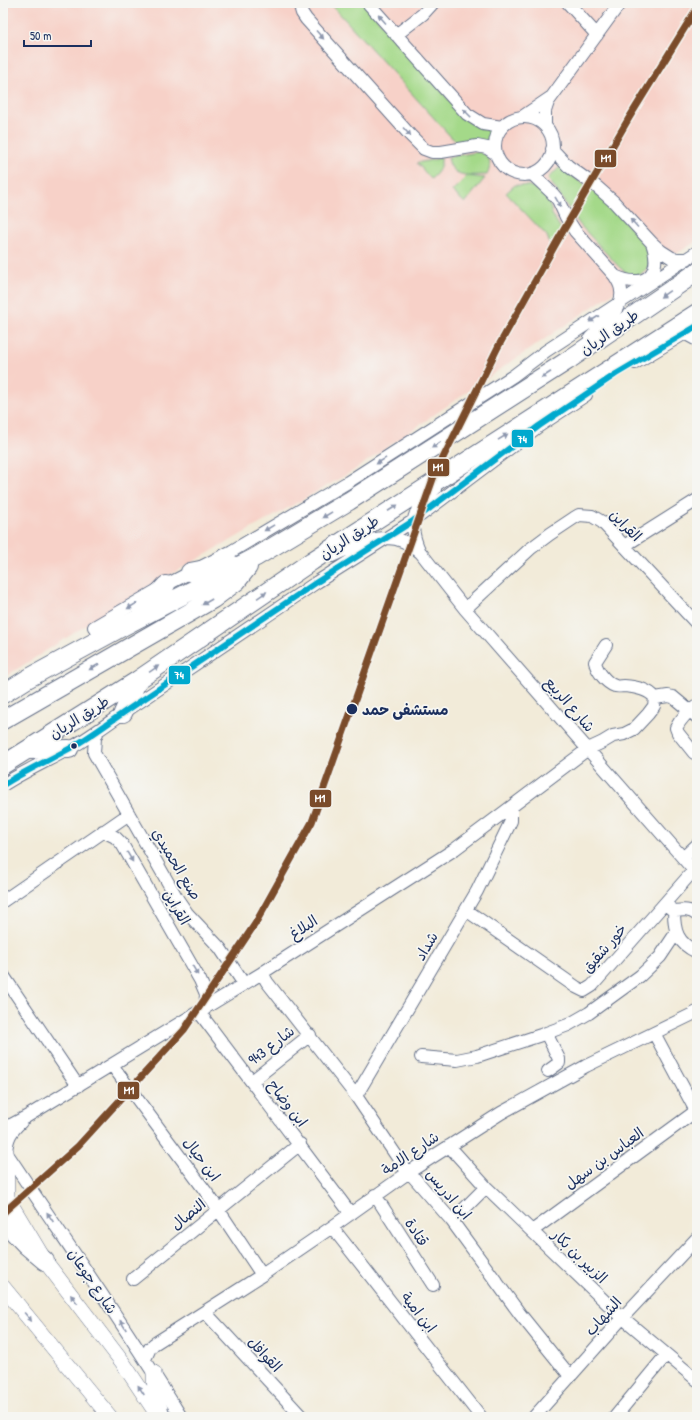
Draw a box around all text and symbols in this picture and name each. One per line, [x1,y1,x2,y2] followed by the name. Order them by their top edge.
[377,14,387,24] one-way arrow
[24,22,91,48] scale bar
[30,27,51,44] text: 50 m
[316,30,325,40] one-way arrow
[462,108,472,118] one-way arrow
[402,127,411,136] one-way arrow
[594,149,617,168] line badge: M1
[601,151,611,165] text: M1
[555,196,562,208] one-way arrow
[629,218,639,228] one-way arrow
[660,290,670,298] one-way arrow
[575,304,643,360] street label: طريق الريان
[589,315,599,323] one-way arrow
[541,371,551,379] one-way arrow
[511,429,534,448] line badge: 74
[516,432,527,446] text: 74
[497,434,508,441] one-way arrow
[431,441,441,449] one-way arrow
[375,457,387,464] one-way arrow
[427,458,450,477] line badge: M1
[433,460,443,474] text: M1
[388,504,398,512] one-way arrow
[605,504,647,546] street label: القراين
[315,510,383,564] street label: طريق الريان
[321,511,333,518] one-way arrow
[264,525,275,532] one-way arrow
[256,591,267,599] one-way arrow
[201,599,213,606] one-way arrow
[126,602,138,609] one-way arrow
[88,663,100,670] one-way arrow
[149,665,159,673] one-way arrow
[168,665,191,685] line badge: 74
[173,668,184,682] text: 74
[539,672,600,737] street label: شارع الربيع
[45,690,113,744] street label: طريق الريان
[362,699,448,720] place label: مستشفى حمد
[345,702,359,716] marker: مستشفى حمد
[69,741,79,751] unlabelled marker
[309,789,332,808] line badge: M1
[315,791,325,805] text: M1
[146,824,207,904] street label: صنع الحميدي
[126,851,133,863] one-way arrow
[158,885,196,929] street label: القراين
[284,910,322,944] street label: البلاغ
[577,919,631,977] street label: خور شقيق
[409,928,443,964] street label: شداد
[191,964,198,976] one-way arrow
[243,1020,299,1070] street label: شارع 943
[263,1075,313,1131] street label: ابن وضاح
[117,1081,140,1100] line badge: M1
[124,1083,134,1097] text: M1
[560,1122,648,1194] street label: العباس بن سهل
[377,1126,443,1180] street label: شارع الامة
[178,1133,226,1185] street label: ابن حيال
[421,1164,477,1224] street label: ابن ادريس
[166,1193,210,1235] street label: النصال
[46,1212,54,1222] one-way arrow
[400,1214,434,1250] street label: قتادة
[547,1224,612,1288] street label: الزبير بن بكار
[63,1244,123,1318] street label: شارع جوعان
[396,1287,442,1337] street label: ابن امية
[580,1292,626,1340] street label: الشهاب
[69,1293,78,1304] one-way arrow
[23,1312,32,1323] one-way arrow
[119,1319,127,1330] one-way arrow
[243,1331,287,1377] street label: القوافل
[137,1385,145,1395] one-way arrow

